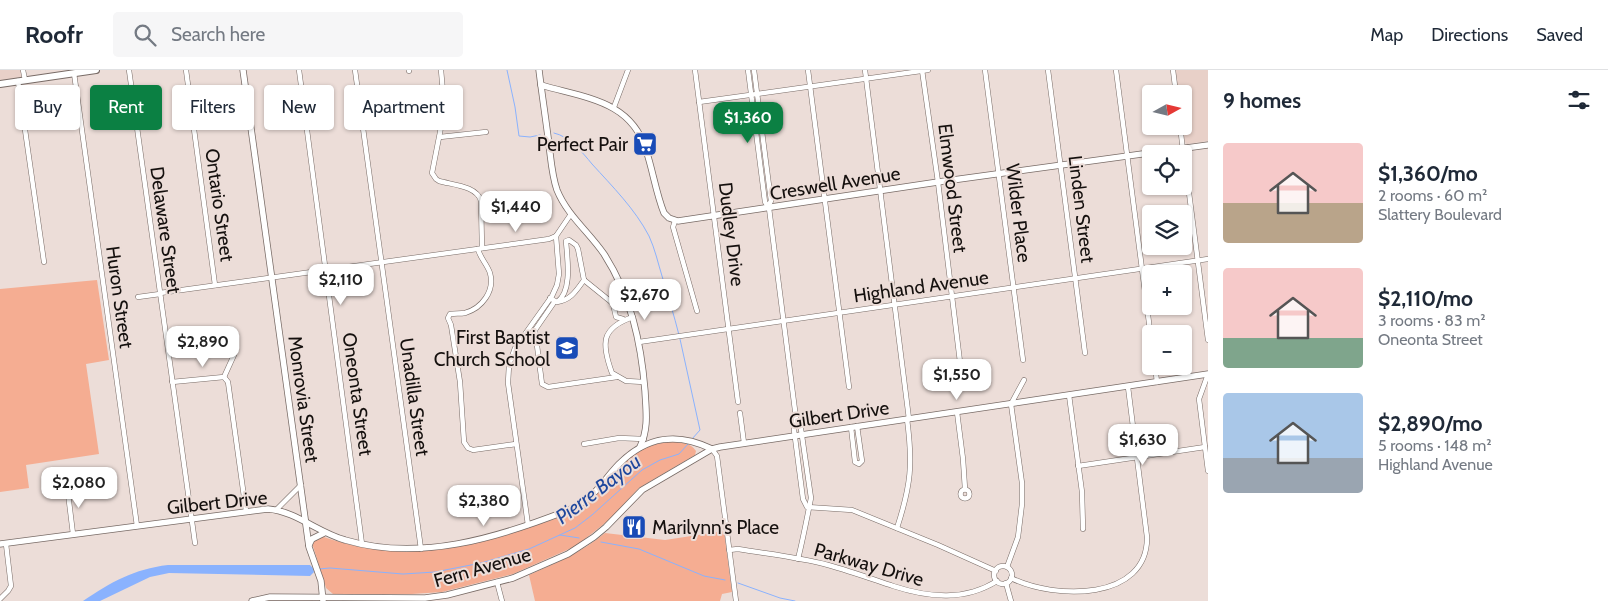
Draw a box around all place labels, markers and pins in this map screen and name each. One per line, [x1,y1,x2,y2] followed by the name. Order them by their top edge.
[707,102,789,144] pin: $1,360
[632,131,658,157] supermarket icon: Perfect Pair
[537,133,628,156] place label: Perfect Pair
[475,190,557,233] pin: $1,440
[300,264,382,306] pin: $2,110
[604,278,686,321] pin: $2,670
[162,326,244,368] pin: $2,890
[434,326,551,371] place label: First Baptist Church School
[554,335,580,361] school or university icon: First Baptist Church School
[916,358,998,401] pin: $1,550
[1102,424,1184,466] pin: $1,630
[38,466,120,509] pin: $2,080
[443,484,525,527] pin: $2,380
[621,514,647,540] restaurant icon: Marilynn's Place
[652,516,779,539] place label: Marilynn's Place

